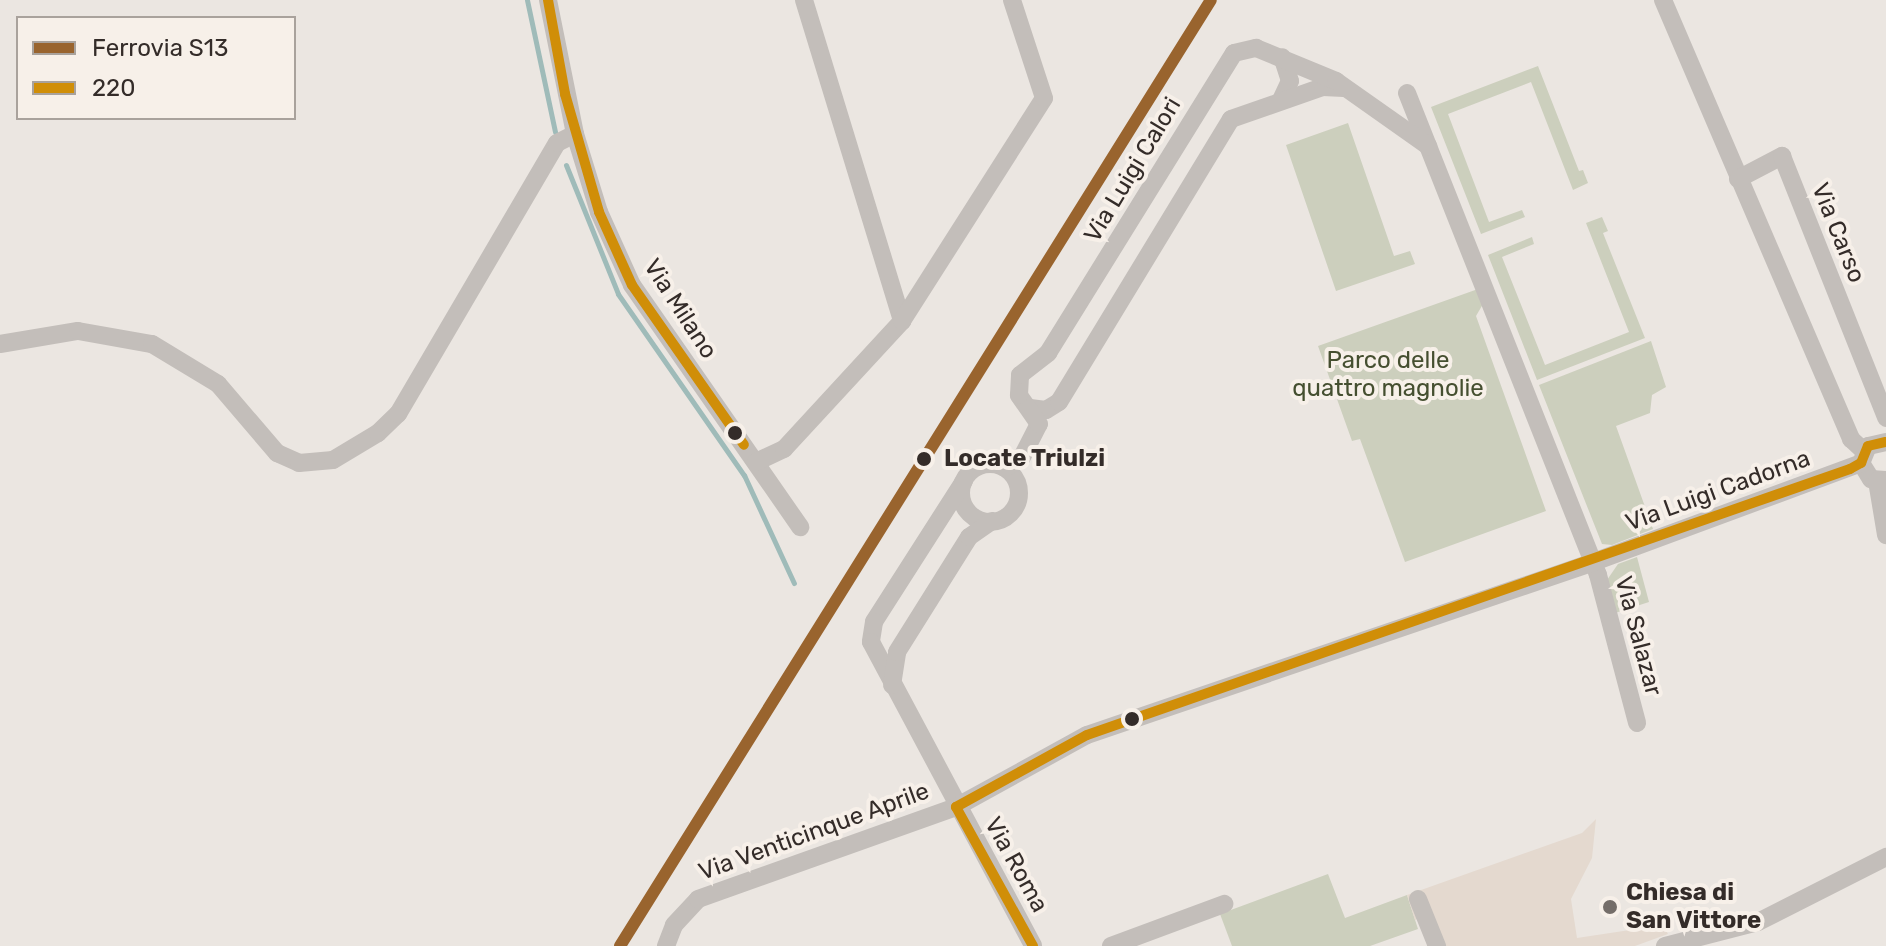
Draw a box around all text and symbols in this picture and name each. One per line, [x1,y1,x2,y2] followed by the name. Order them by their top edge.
[16,16,296,120] legend
[92,34,228,62] text: Ferrovia S13
[92,74,135,102] text: 220
[1078,92,1188,248] street label: Via Luigi Calori
[1805,179,1871,287] street label: Via Carso
[637,254,723,364] street label: Via Milano
[1292,347,1484,403] park label: Parco delle quattro magnolie
[727,425,743,441] unlabelled marker
[1622,444,1814,538] street label: Via Luigi Cadorna
[944,445,1106,473] place label: Locate Triulzi
[911,446,937,472] marker: Locate Triulzi
[1608,573,1668,699] street label: Via Salazar
[1124,711,1140,727] unlabelled marker
[694,777,934,887] street label: Via Venticinque Aprile
[978,812,1054,918] street label: Via Roma
[1626,879,1762,935] place label: Chiesa di San Vittore
[1601,898,1619,916] marker: Chiesa di San Vittore

